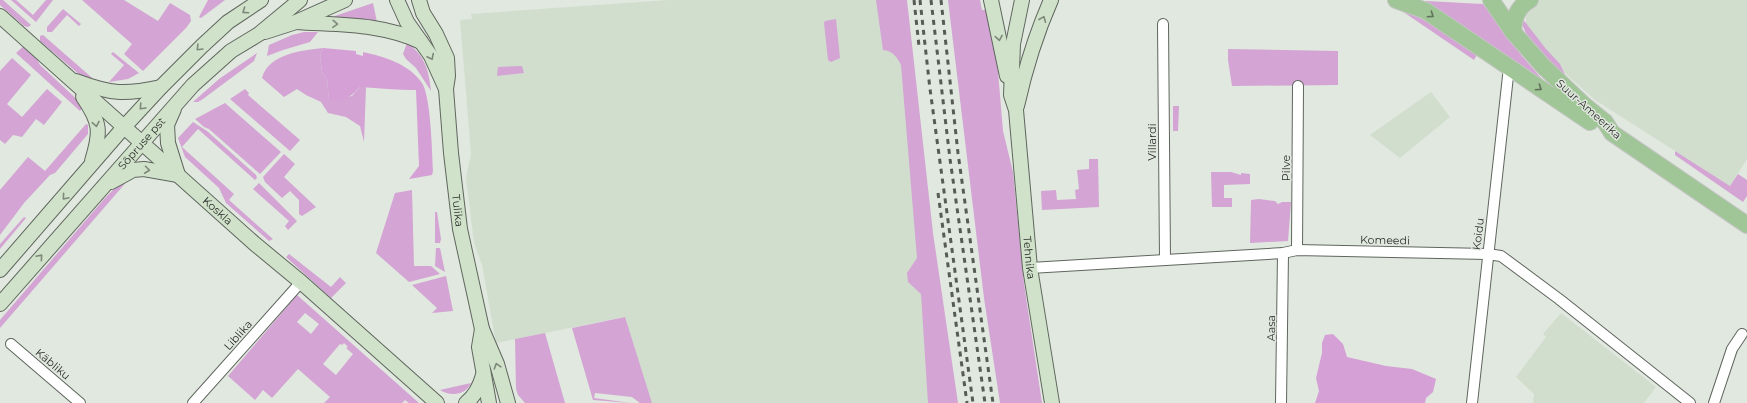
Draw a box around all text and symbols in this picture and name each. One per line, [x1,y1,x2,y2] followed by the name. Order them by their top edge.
[242,6,249,13] one-way arrow
[1427,10,1434,17] one-way arrow
[1039,15,1047,22] one-way arrow
[332,20,338,29] one-way arrow
[994,35,1003,41] one-way arrow
[196,43,204,51] one-way arrow
[426,53,434,60] one-way arrow
[1553,76,1625,142] street label: Suur-Ameerika
[1535,83,1542,91] one-way arrow
[140,102,147,110] one-way arrow
[115,114,169,173] street label: Sõpruse pst
[92,121,100,127] one-way arrow
[1145,123,1159,161] street label: Villardi
[1279,155,1293,181] street label: Pilve
[144,165,150,174] one-way arrow
[62,192,69,199] one-way arrow
[200,193,236,228] street label: Koskla
[449,194,467,227] street label: Tulika
[1469,217,1487,251] street label: Koidu
[1360,233,1410,247] street label: Komeedi
[1020,236,1039,280] street label: Tehnika
[36,255,43,262] one-way arrow
[1264,315,1278,341] street label: Aasa
[221,317,255,353] street label: Liblika
[33,345,73,383] street label: Käbliku
[493,362,502,369] one-way arrow

